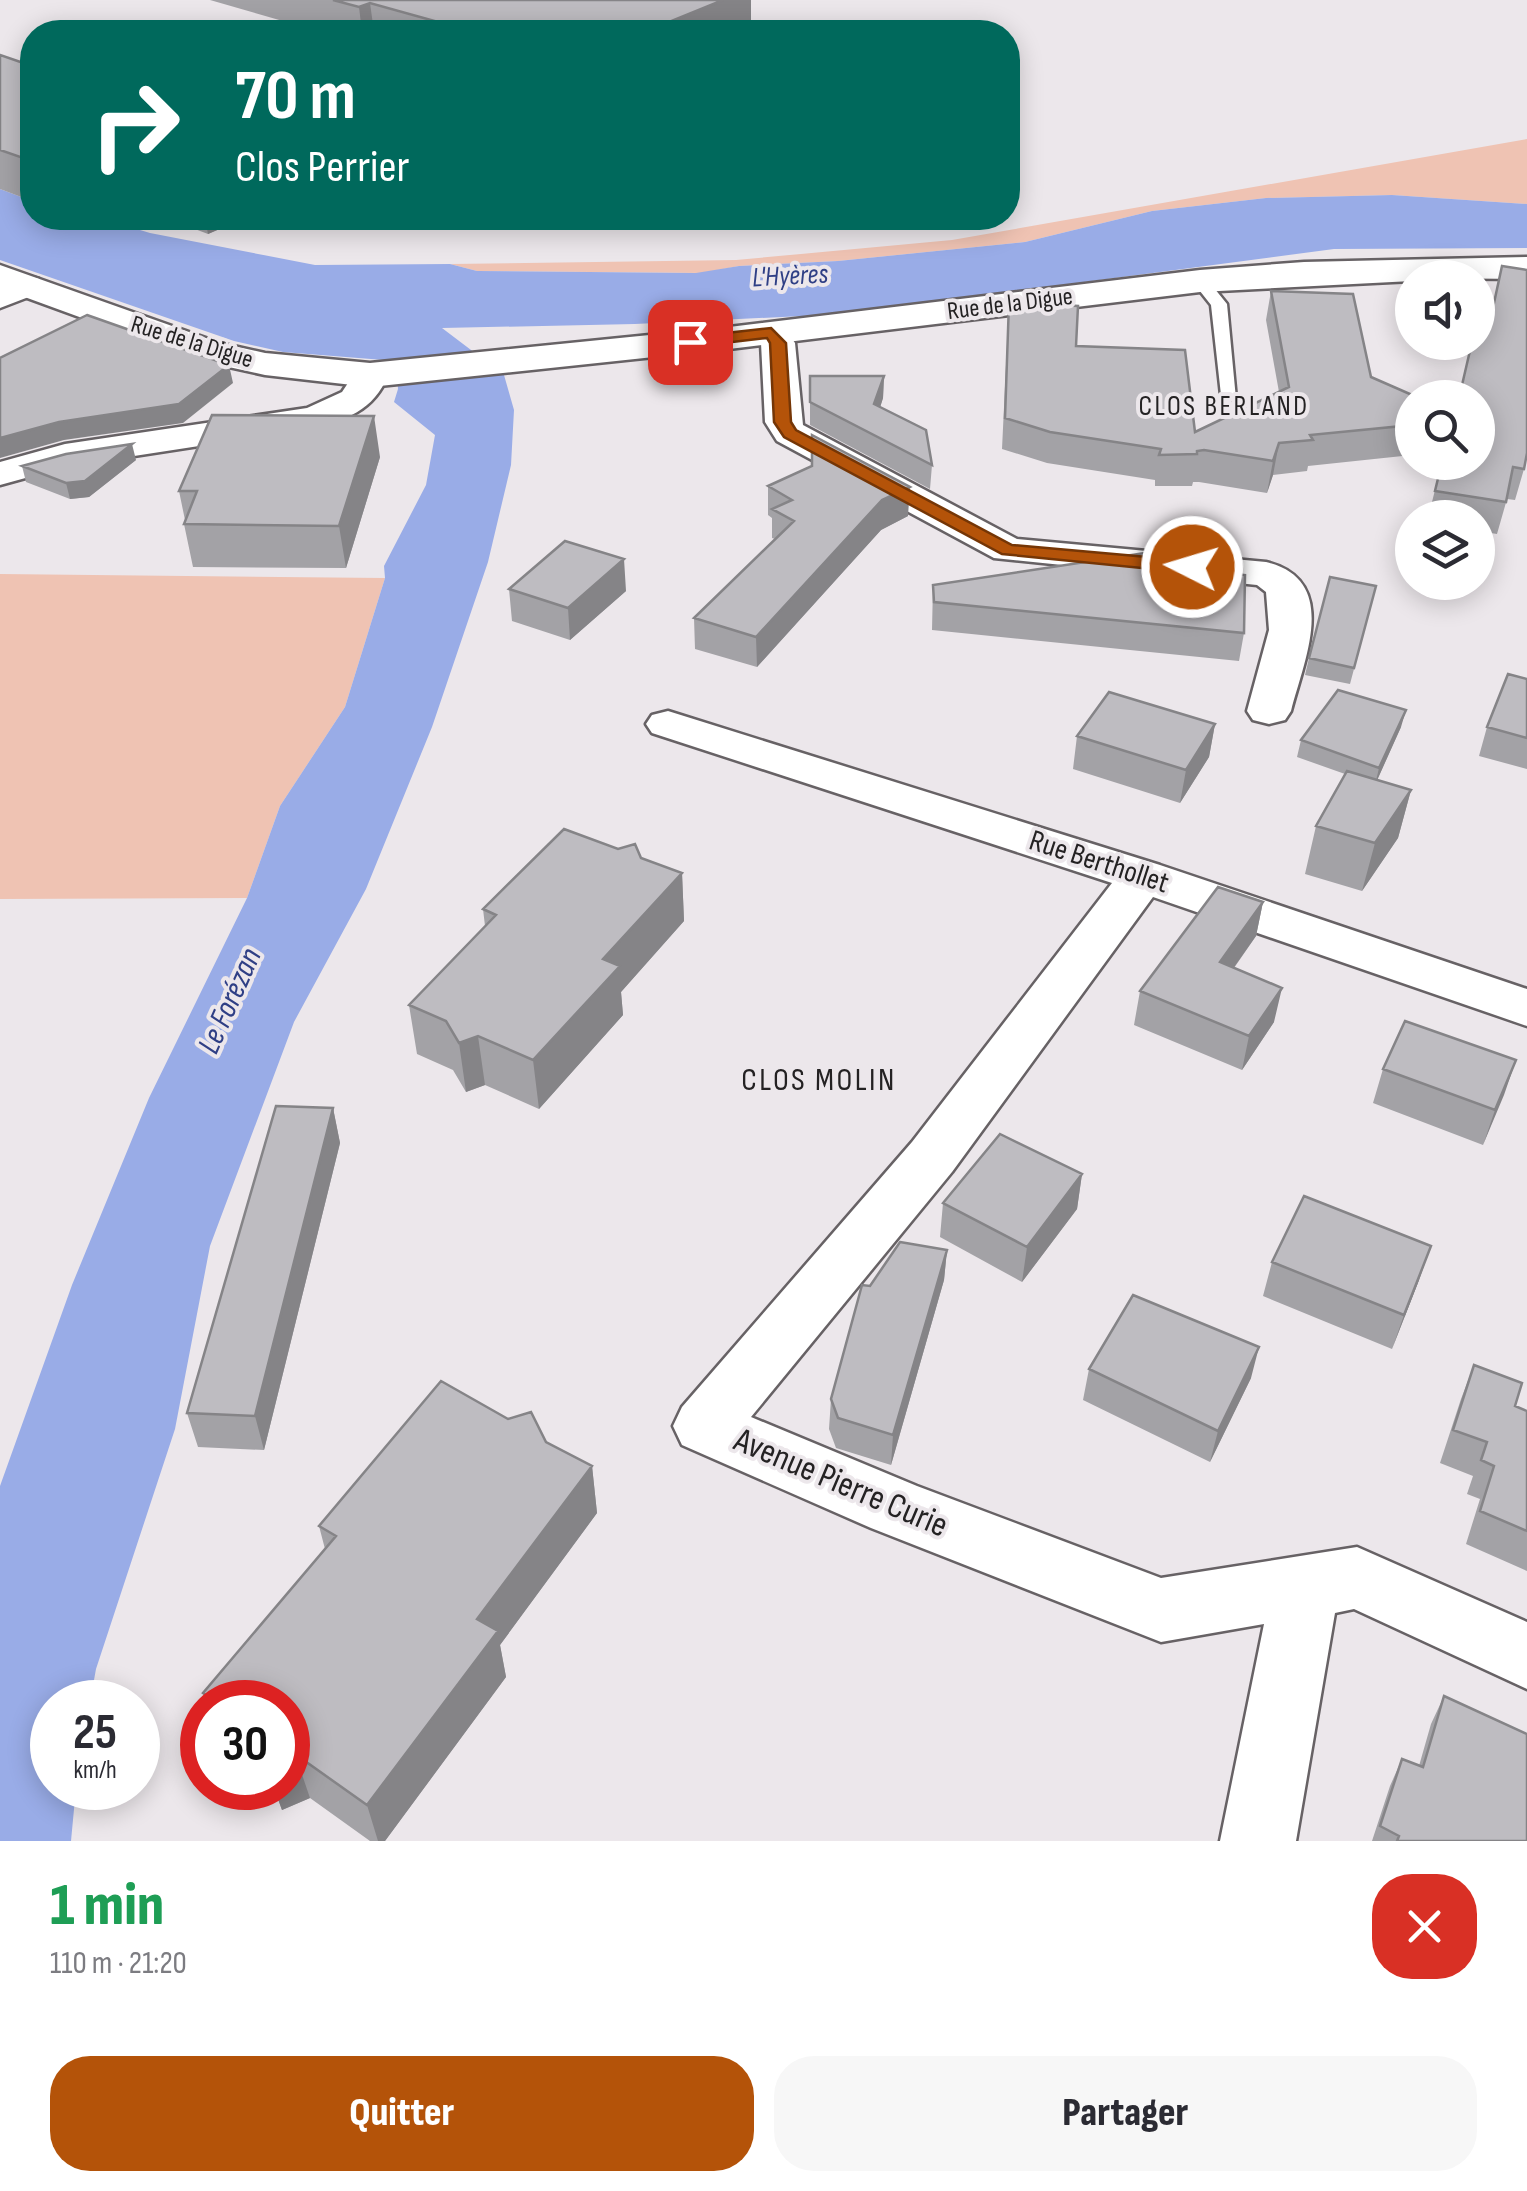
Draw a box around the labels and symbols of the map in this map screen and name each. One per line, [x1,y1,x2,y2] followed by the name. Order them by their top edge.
[751,258,829,294] water label: L'Hyères
[946,281,1074,327] street label: Rue de la Digue
[648,300,733,385] pin
[127,309,257,375] street label: Rue de la Digue
[1138,390,1310,423] district label: CLOS BERLAND
[1140,515,1244,619] position arrow
[1025,823,1173,901] street label: Rue Berthollet
[190,942,270,1060] water label: Le Forézan
[741,1061,897,1100] district label: CLOS MOLIN
[727,1418,954,1547] street label: Avenue Pierre Curie
[180,1680,310,1810] speed limit sign: 30

